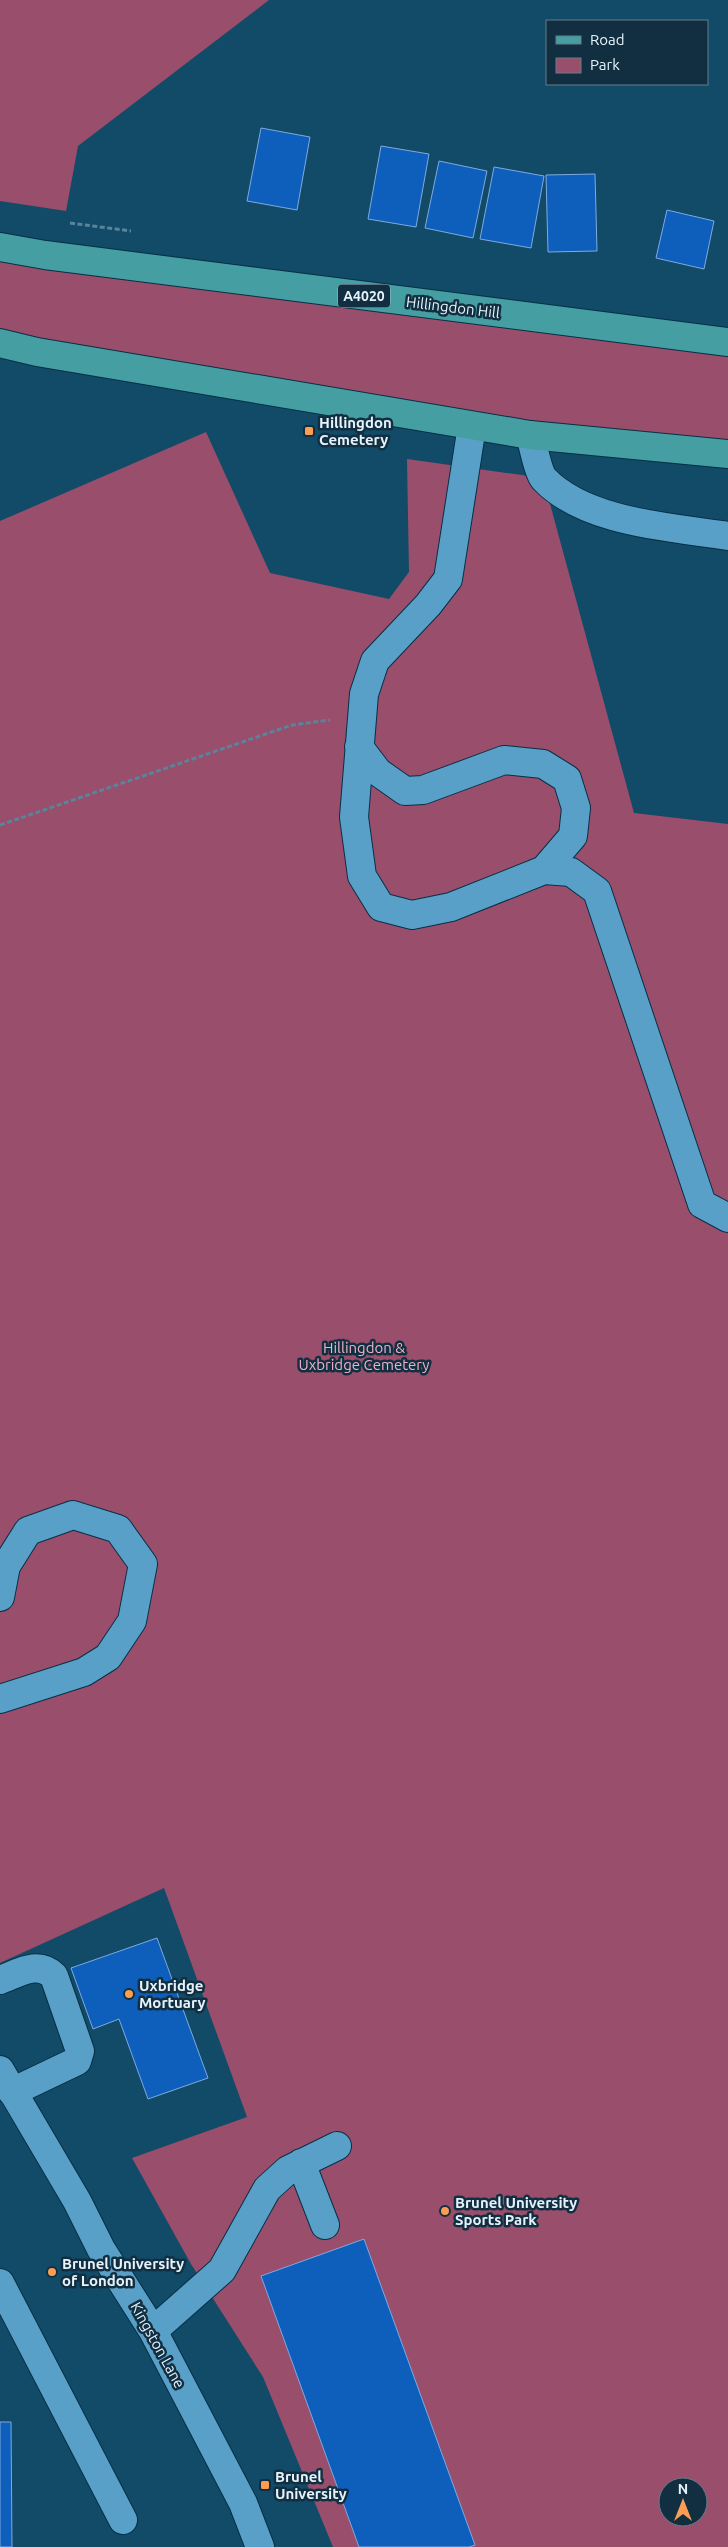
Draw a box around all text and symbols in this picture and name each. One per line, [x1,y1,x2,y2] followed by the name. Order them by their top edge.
[546,20,708,85] legend
[590,31,625,48] text: Road
[590,56,620,73] text: Park
[338,284,390,308] road number: A4020
[405,293,501,321] street label: Hillingdon Hill
[319,414,392,448] place label: Hillingdon Cemetery
[303,425,315,437] marker: Hillingdon Cemetery
[298,1339,430,1373] park label: Hillingdon & Uxbridge Cemetery
[139,1977,206,2011] place label: Uxbridge Mortuary
[123,1988,135,2000] marker: Uxbridge Mortuary
[455,2194,577,2228] place label: Brunel University Sports Park
[439,2205,451,2217] marker: Brunel University Sports Park
[62,2255,184,2289] place label: Brunel University of London
[46,2266,58,2278] marker: Brunel University of London
[127,2299,189,2391] street label: Kingston Lane
[275,2468,347,2502] place label: Brunel University
[658,2477,708,2527] north arrow
[259,2479,271,2491] marker: Brunel University
[678,2481,688,2497] text: N

